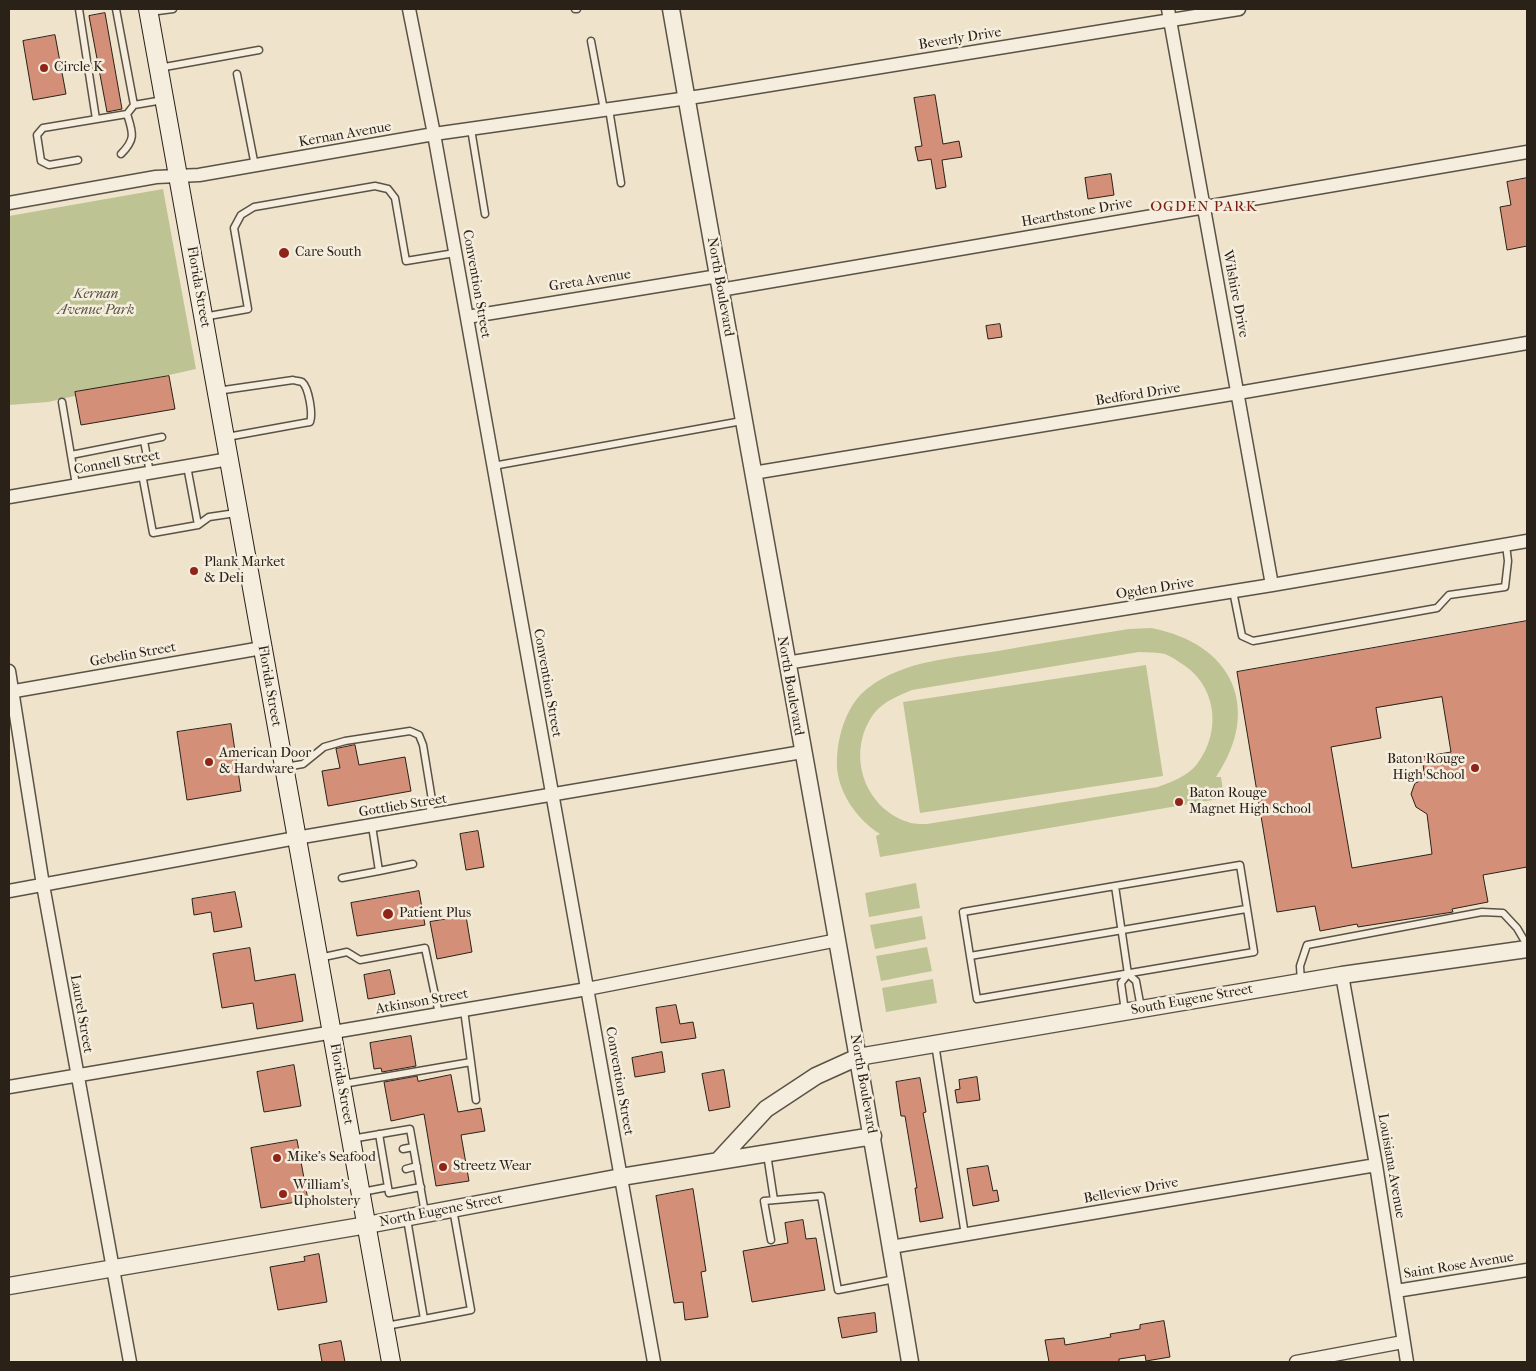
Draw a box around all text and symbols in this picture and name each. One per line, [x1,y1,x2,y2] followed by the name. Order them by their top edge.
[917,24,1003,54] street label: Beverly Drive
[54,60,103,76] place label: Circle K
[38,62,50,74] marker: Circle K
[297,119,393,151] street label: Kernan Avenue
[1020,195,1134,231] street label: Hearthstone Drive
[1149,198,1259,216] district label: OGDEN PARK
[458,228,494,340] street label: Convention Street
[703,236,737,338] street label: North Boulevard
[183,245,213,329] street label: Florida Street
[295,245,362,261] place label: Care South
[277,246,291,260] marker: Care South
[1218,249,1252,339] street label: Wilshire Drive
[548,266,632,296] street label: Greta Avenue
[58,287,134,320] park label: Kernan Avenue Park
[1094,380,1182,410] street label: Bedford Drive
[73,447,161,479] street label: Connell Street
[204,555,285,588] place label: Plank Market & Deli
[188,565,200,577] marker: Plank Market & Deli
[1115,575,1195,603] street label: Ogden Drive
[529,627,565,739] street label: Convention Street
[773,635,807,737] street label: North Boulevard
[89,639,177,671] street label: Gebelin Street
[254,644,284,728] street label: Florida Street
[219,746,311,779] place label: American Door & Hardware
[1387,752,1465,784] place label: Baton Rouge High School
[203,756,215,768] marker: American Door & Hardware
[1469,762,1481,774] marker: Baton Rouge High School
[1189,786,1311,819] place label: Baton Rouge Magnet High School
[358,791,448,821] street label: Gottlieb Street
[1173,796,1185,808] marker: Baton Rouge Magnet High School
[399,906,471,922] place label: Patient Plus
[381,907,395,921] marker: Patient Plus
[66,973,96,1055] street label: Laurel Street
[1130,981,1254,1019] street label: South Eugene Street
[374,986,470,1018] street label: Atkinson Street
[601,1025,637,1137] street label: Convention Street
[846,1033,880,1135] street label: North Boulevard
[326,1042,356,1126] street label: Florida Street
[1374,1112,1408,1220] street label: Louisiana Avenue
[287,1150,376,1166] place label: Mike's Seafood
[271,1152,283,1164] marker: Mike's Seafood
[453,1159,531,1175] place label: Streetz Wear
[437,1161,449,1173] marker: Streetz Wear
[1082,1174,1180,1208] street label: Belleview Drive
[293,1178,360,1210] place label: William's Upholstery
[277,1188,289,1200] marker: William's Upholstery
[378,1191,504,1231] street label: North Eugene Street
[1403,1249,1515,1283] street label: Saint Rose Avenue

